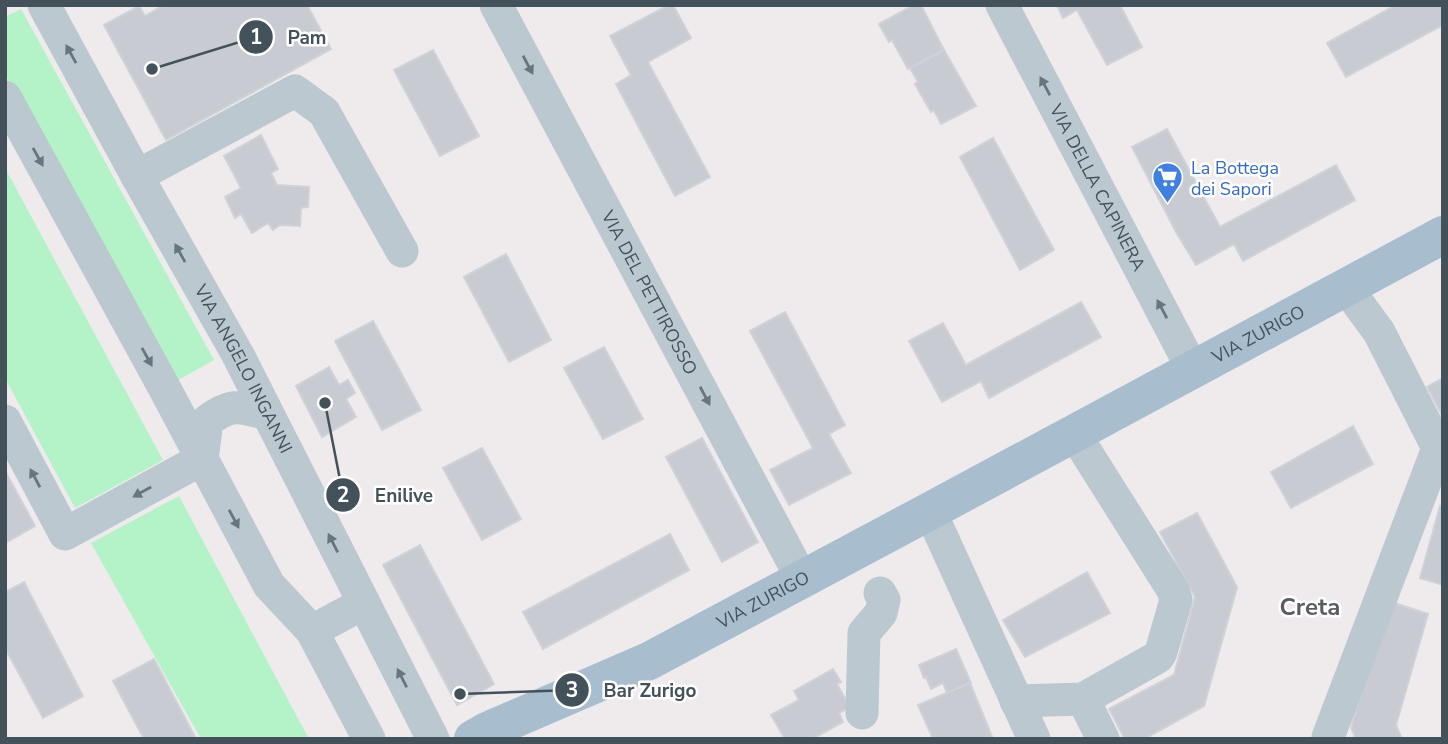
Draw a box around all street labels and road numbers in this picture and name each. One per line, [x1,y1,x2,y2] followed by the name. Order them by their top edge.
[1043,99,1151,275] street label: VIA DELLA CAPINERA
[595,205,703,379] street label: VIA DEL PETTIROSSO
[188,279,298,457] street label: VIA ANGELO INGANNI
[1207,300,1309,370] street label: VIA ZURIGO
[712,565,814,635] street label: VIA ZURIGO

